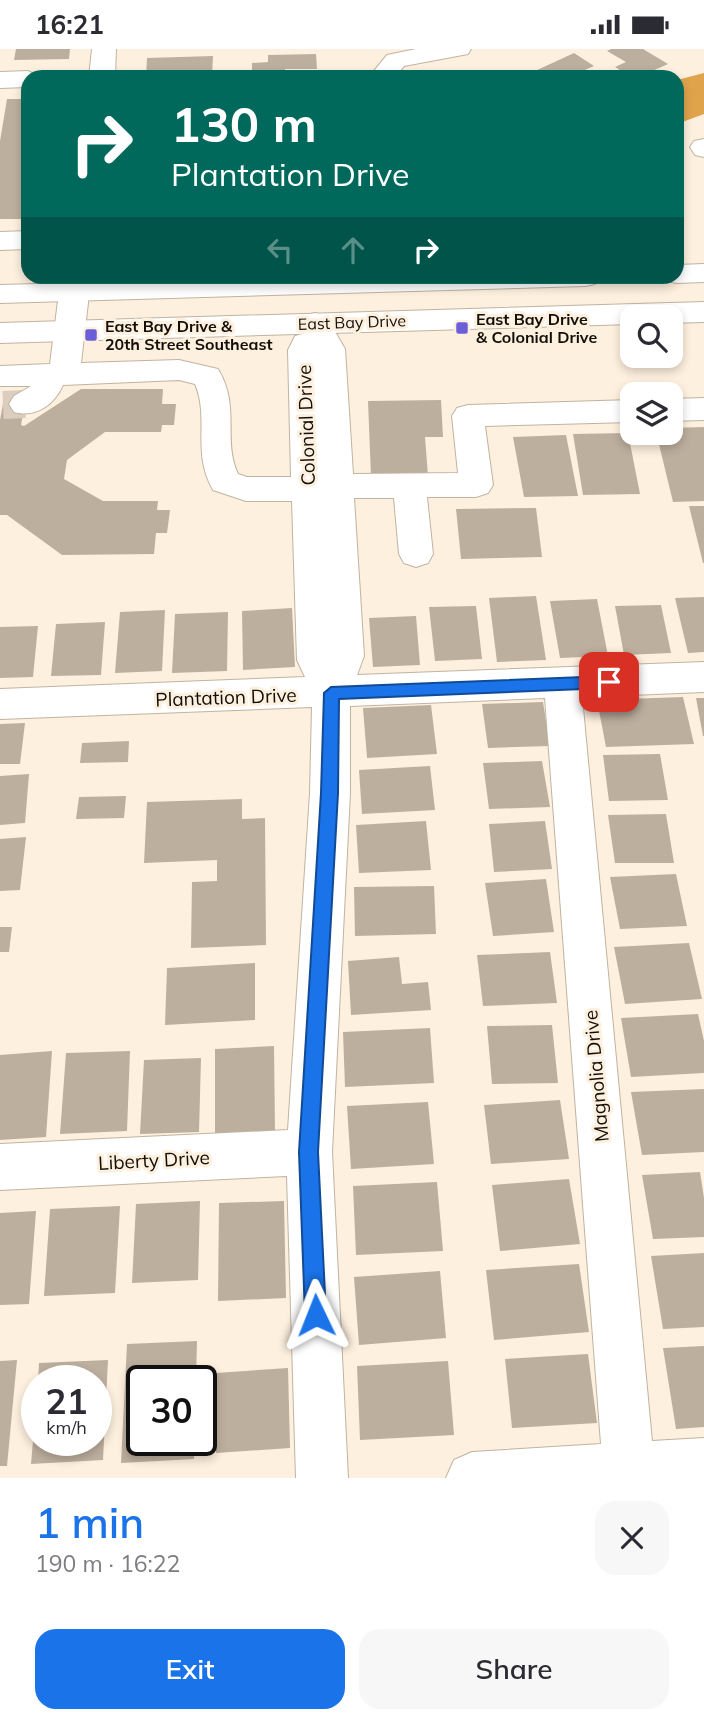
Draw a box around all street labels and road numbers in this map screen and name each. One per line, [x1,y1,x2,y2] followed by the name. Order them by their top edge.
[298,310,406,334] street label: East Bay Drive
[292,364,320,486] street label: Colonial Drive
[155,683,297,711] street label: Plantation Drive
[578,1009,614,1143] street label: Magnolia Drive
[98,1145,210,1175] street label: Liberty Drive

